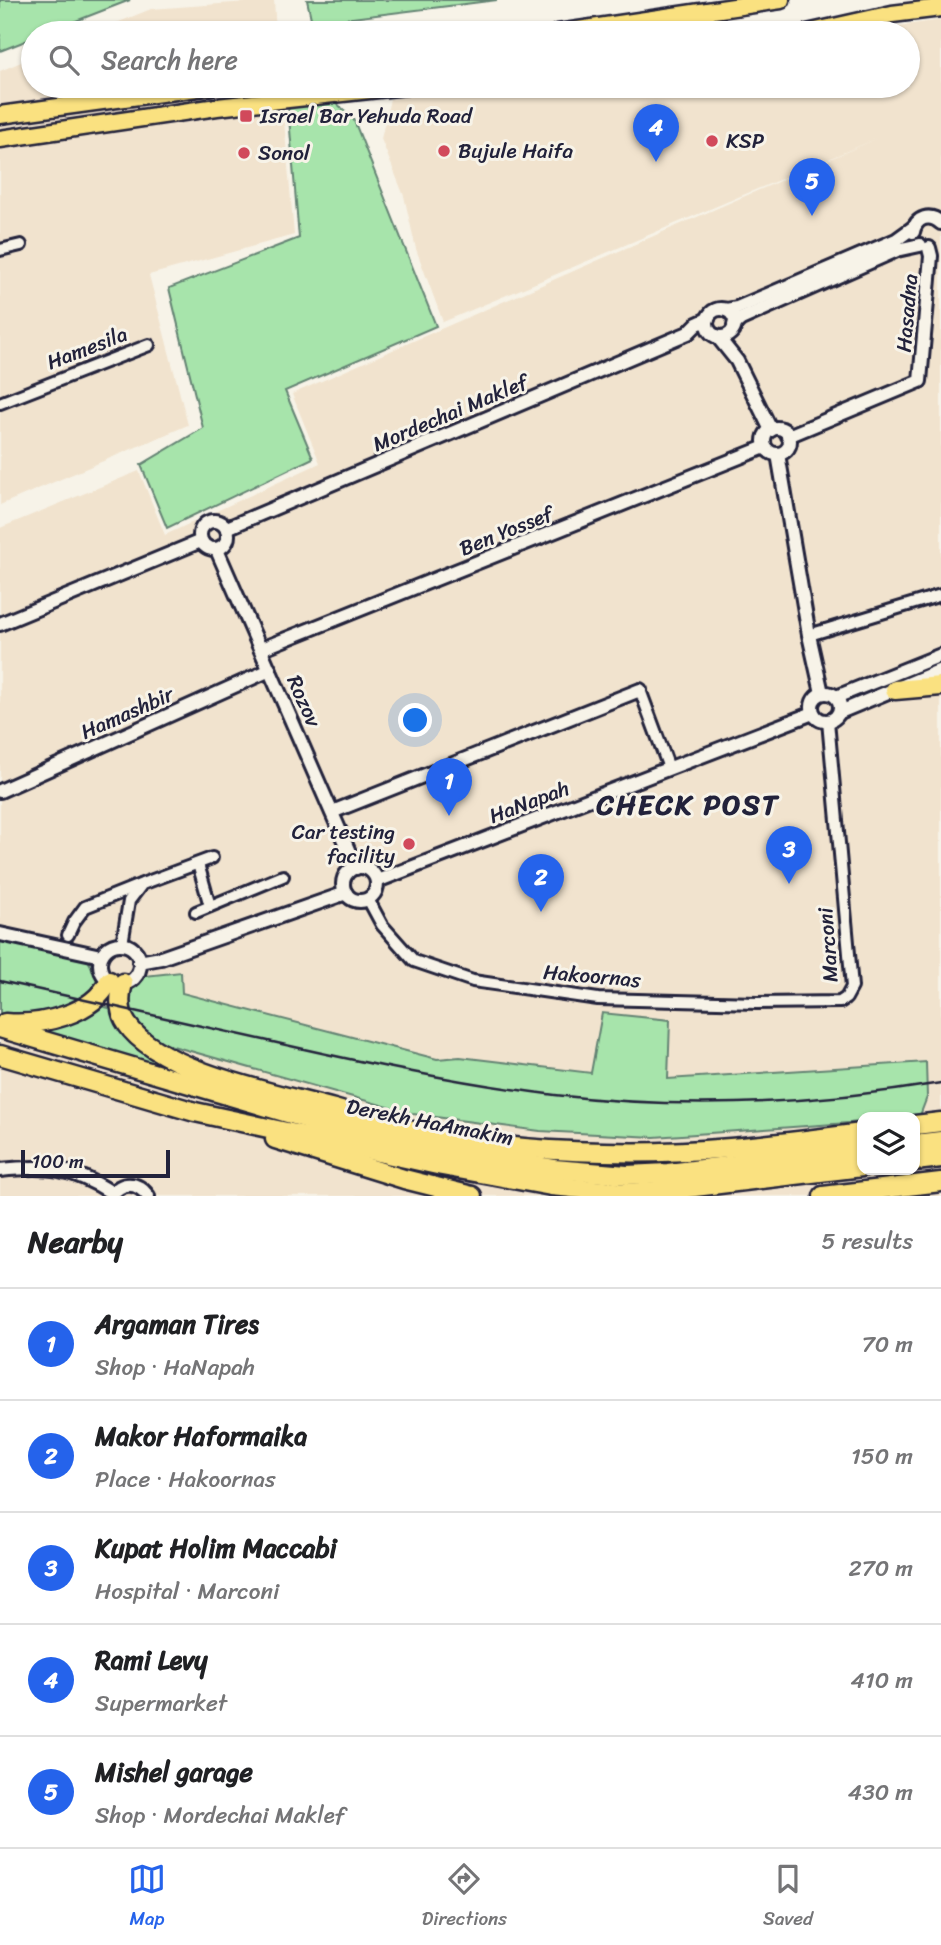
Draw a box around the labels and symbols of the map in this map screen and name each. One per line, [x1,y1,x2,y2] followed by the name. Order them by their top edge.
[259,97,474,135] place label: Israel Bar Yehuda Road
[633,104,679,162] pin: 4
[238,108,254,124] marker: Israel Bar Yehuda Road
[726,122,764,160] place label: KSP
[458,132,573,170] place label: Bujule Haifa
[704,133,720,149] marker: KSP
[258,134,311,172] place label: Sonol
[436,143,452,159] marker: Bujule Haifa
[236,145,252,161] marker: Sonol
[789,158,835,216] pin: 5
[885,272,929,354] street label: Hasadna
[41,315,134,381] street label: Hamesila
[366,362,536,463] street label: Mordechai Maklef
[453,494,561,567] street label: Ben Yossef
[276,669,333,734] street label: Rozov
[74,675,181,750] street label: Hamashbir
[398,703,432,737] your location
[426,758,472,816] pin: 1
[483,769,575,835] street label: HaNapah
[596,780,780,829] district label: CHECK POST
[292,813,395,875] place label: Car testing facility
[766,826,812,884] pin: 3
[401,836,417,852] marker: Car testing facility
[518,854,564,912] pin: 2
[806,905,850,984] street label: Marconi
[542,953,643,999] street label: Hakoornas
[343,1087,517,1157] street label: Derekh HaAmakim
[21,1147,170,1179] scale bar

